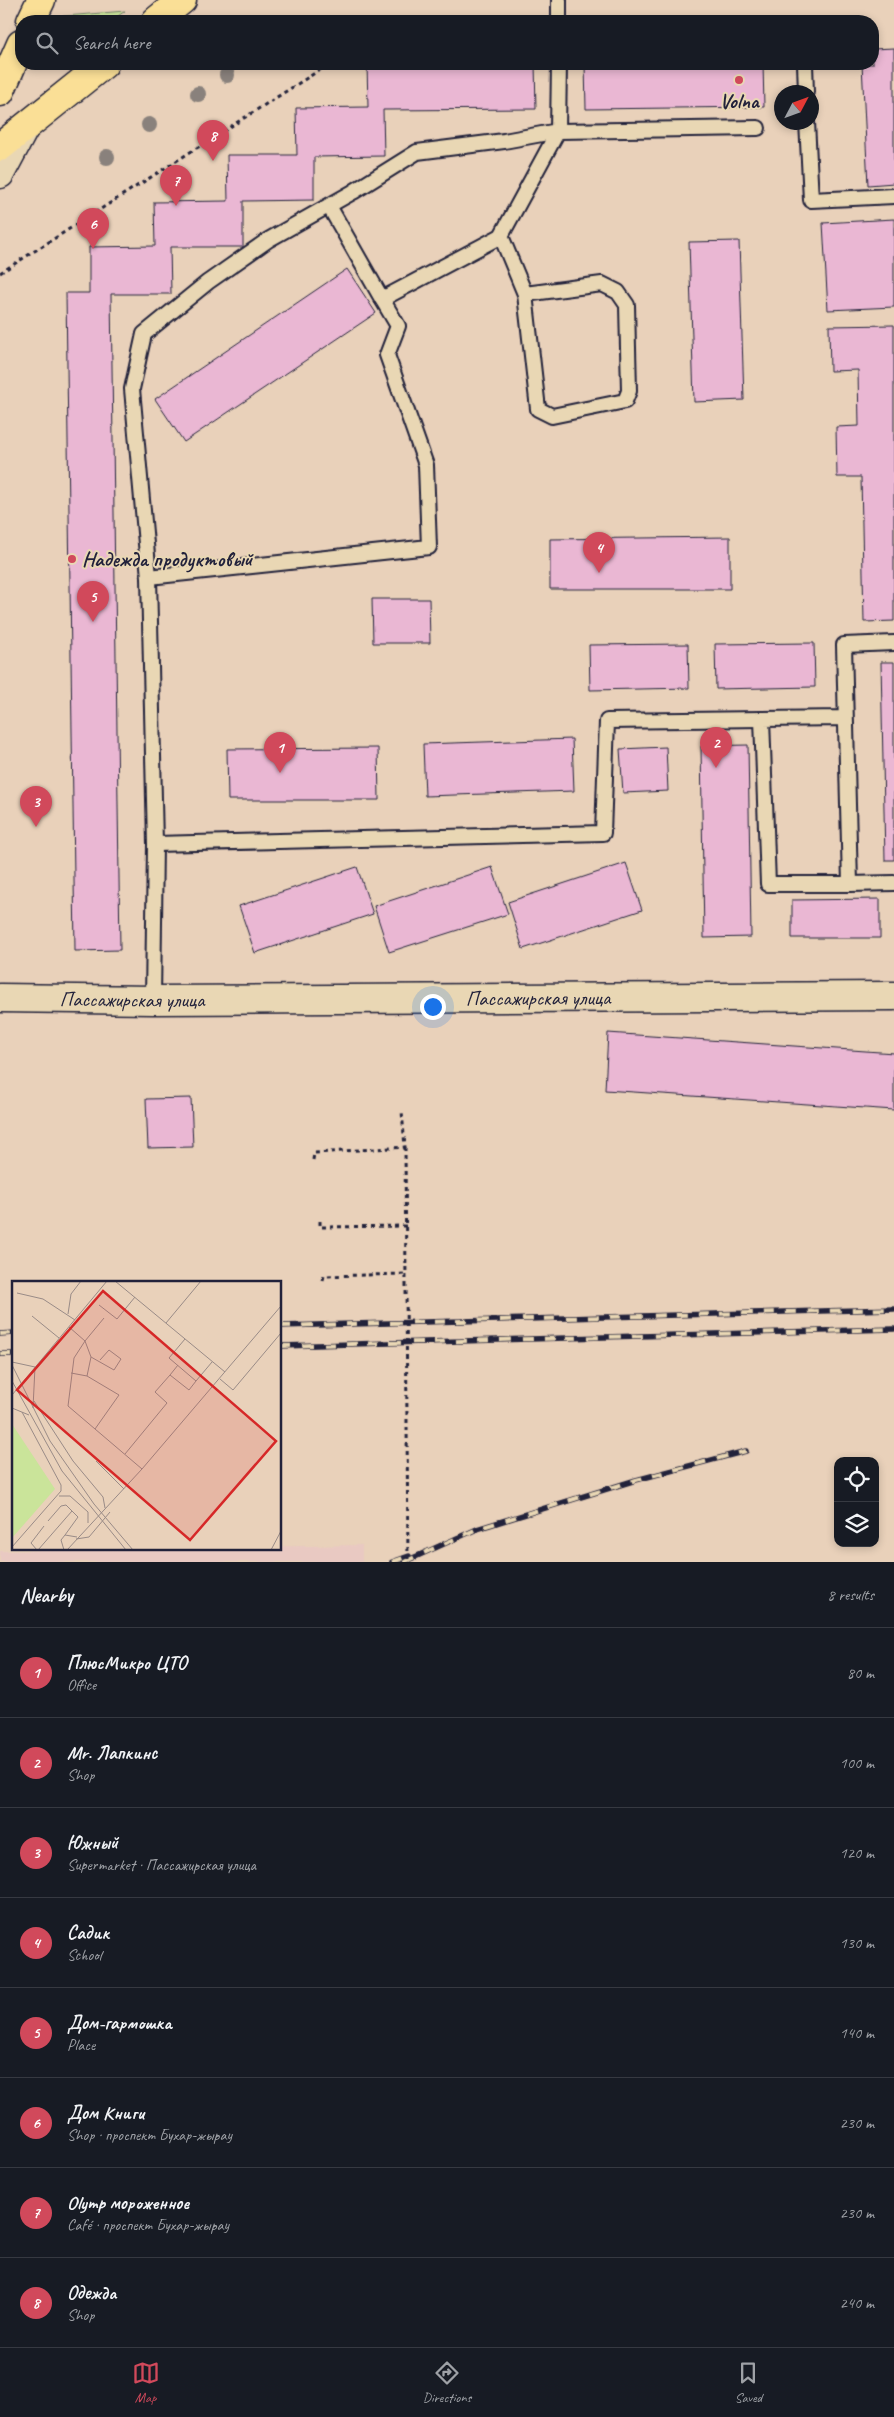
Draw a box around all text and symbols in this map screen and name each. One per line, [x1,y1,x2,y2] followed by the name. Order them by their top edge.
[15,15,879,70] search box
[33,29,61,57] icon: search
[73,31,150,55] text: Search here
[733,74,745,86] marker: Volna
[774,85,819,130] north arrow
[719,88,760,114] place label: Volna
[197,120,229,161] pin: 8
[160,165,192,206] pin: 7
[77,208,109,249] pin: 6
[583,532,615,573] pin: 4
[82,546,255,573] place label: Надежда продуктовый
[66,553,78,565] marker: Надежда продуктовый
[77,581,109,622] pin: 5
[700,727,732,768] pin: 2
[264,732,296,773] pin: 1
[20,786,52,827] pin: 3
[466,985,612,1011] street label: Пассажирская улица
[59,986,206,1013] street label: Пассажирская улица
[420,994,446,1020] your location
[12,1281,281,1550] inset map
[834,1457,879,1547] map controls
[834,1457,879,1502] button: locate
[834,1502,879,1547] button: layers
[20,1582,73,1608] text: Nearby
[827,1585,874,1605] text: 8 results
[67,1651,187,1675] text: ПлюсМикро ЦТО
[32,1663,40,1683] text: 1
[847,1663,874,1683] text: 80 m
[67,1675,96,1695] text: Office
[67,1741,157,1765] text: Mr. Лапкинс
[32,1753,40,1773] text: 2
[840,1753,874,1773] text: 100 m
[67,1765,94,1785] text: Shop
[67,1831,118,1855] text: Южный
[32,1843,40,1863] text: 3
[840,1843,874,1863] text: 120 m
[67,1855,256,1875] text: Supermarket · Пассажирская улица
[67,1921,109,1945] text: Садик
[32,1933,40,1953] text: 4
[840,1933,874,1953] text: 130 m
[67,1945,101,1965] text: School
[67,2011,172,2035] text: Дом-гармошка
[33,2023,39,2043] text: 5
[840,2023,874,2043] text: 140 m
[67,2035,95,2055] text: Place
[67,2101,144,2125] text: Дом Книги
[32,2113,40,2133] text: 6
[840,2113,874,2133] text: 230 m
[67,2125,232,2145] text: Shop · проспект Бухар-жырау
[67,2191,189,2215] text: Olymp мороженное
[32,2203,40,2223] text: 7
[840,2203,874,2223] text: 230 m
[67,2215,229,2235] text: Café · проспект Бухар-жырау
[67,2281,116,2305] text: Одежда
[32,2293,40,2313] text: 8
[840,2293,874,2313] text: 240 m
[67,2305,94,2325] text: Shop
[132,2359,160,2406] tab: Map
[423,2359,471,2406] tab: Directions
[734,2359,762,2406] tab: Saved

